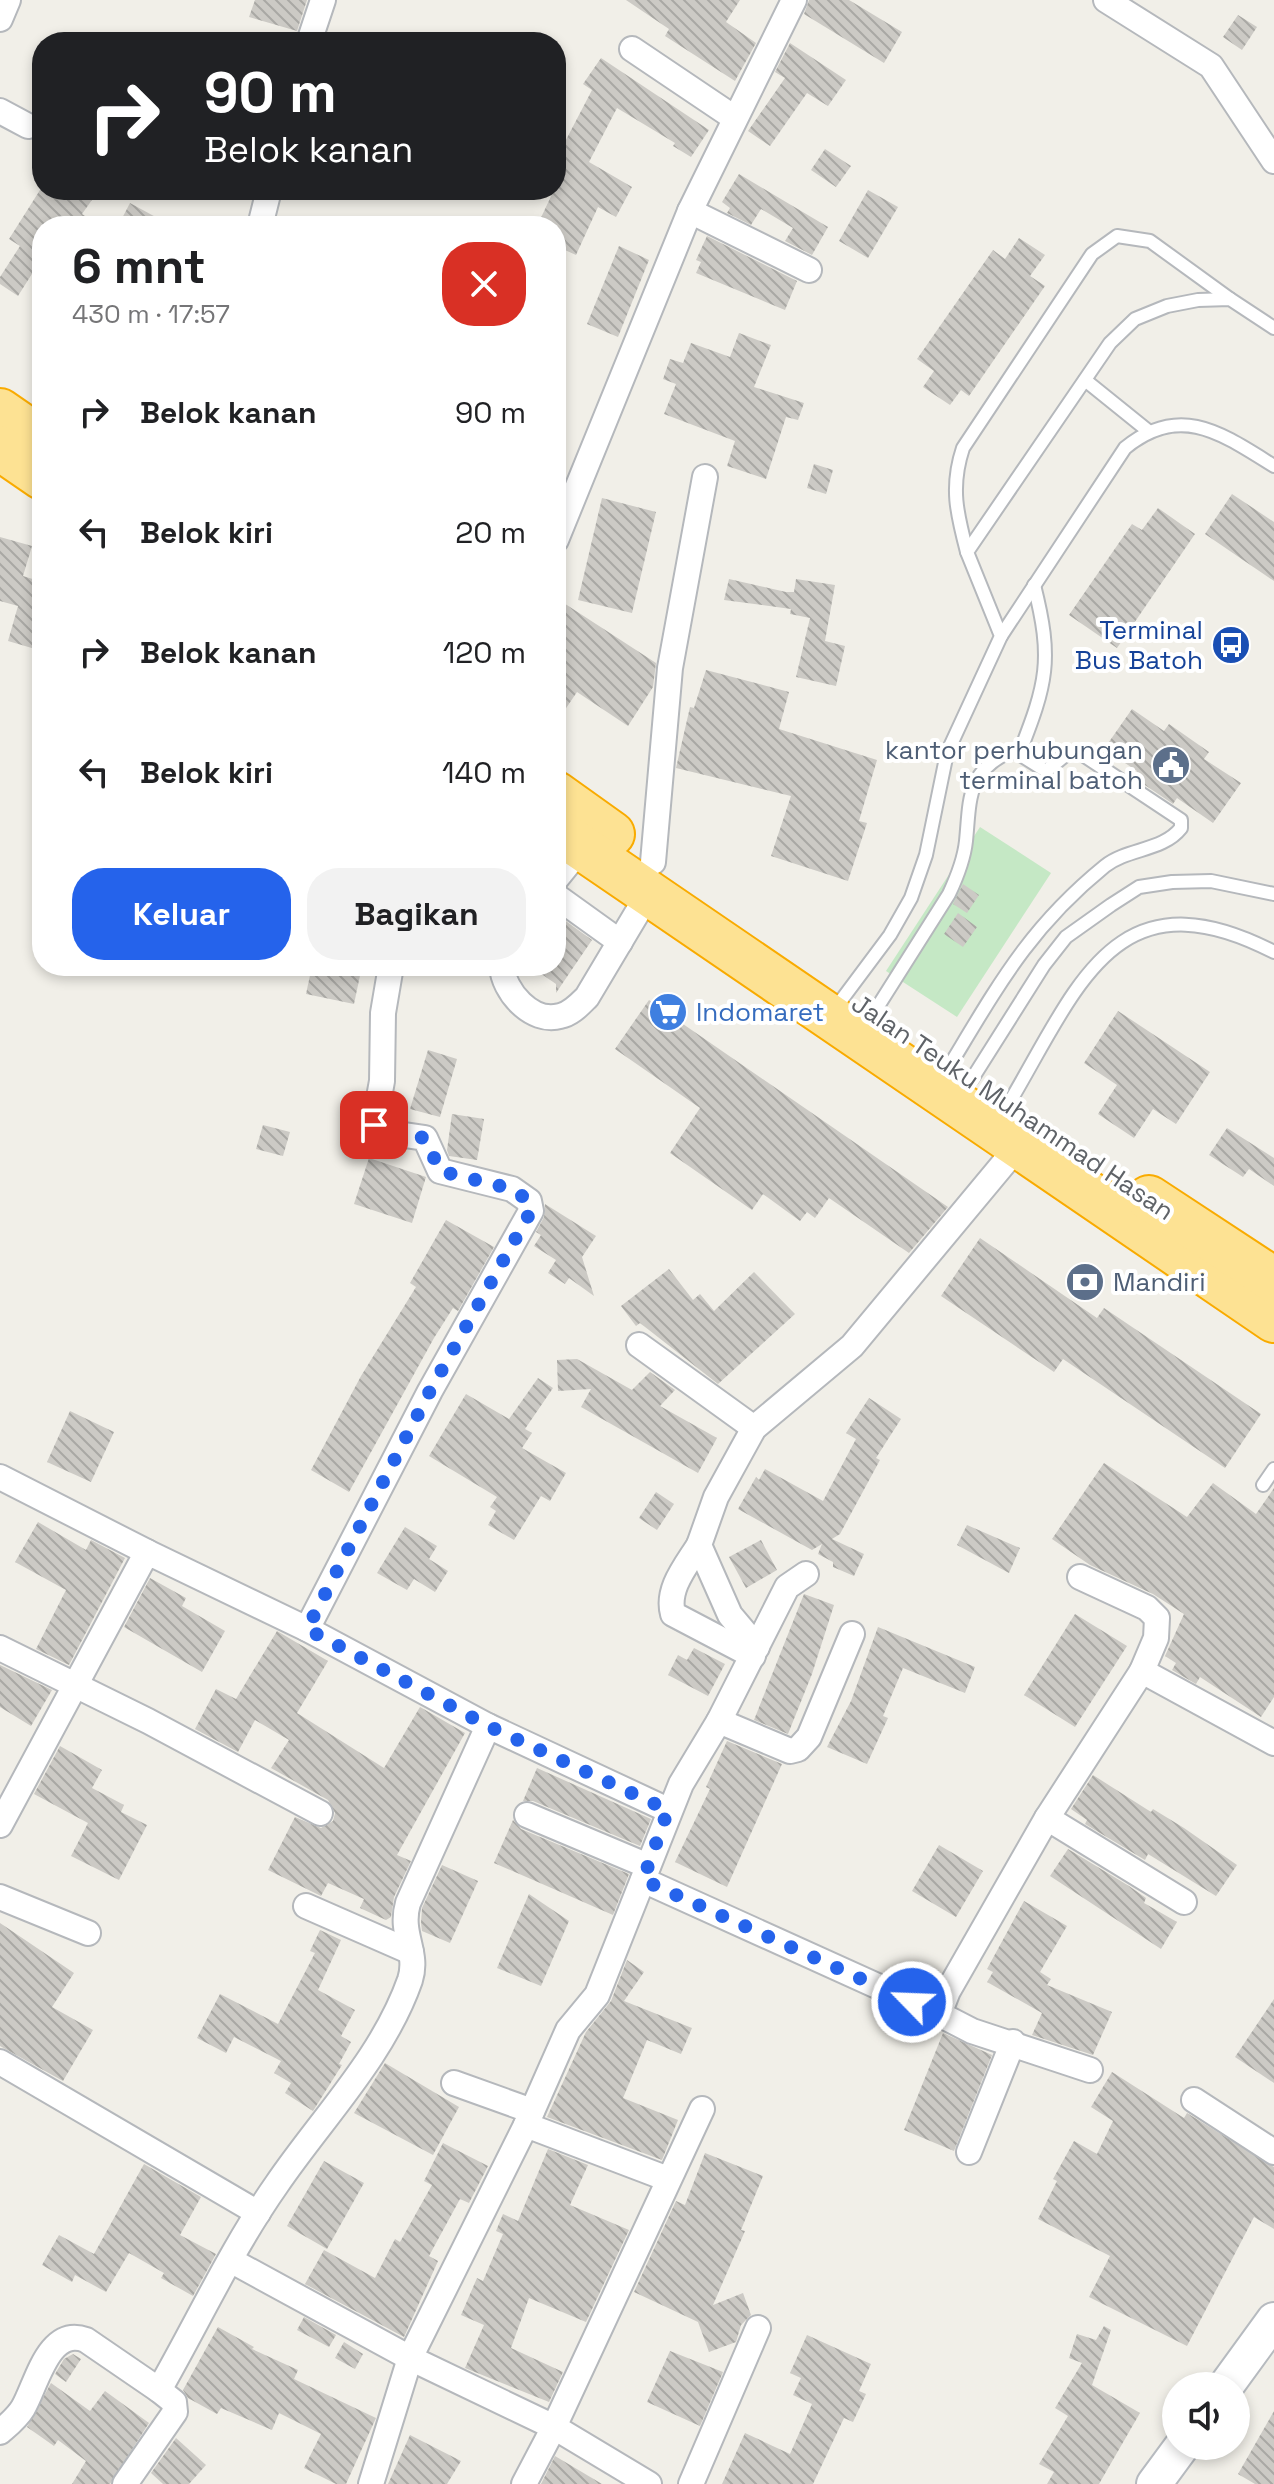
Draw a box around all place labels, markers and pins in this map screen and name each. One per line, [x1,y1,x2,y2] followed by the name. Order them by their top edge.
[1075,613,1203,677] place label: Terminal Bus Batoh
[1210,624,1252,666] bus stop icon: Terminal Bus Batoh
[885,733,1143,797] place label: kantor perhubungan terminal batoh
[1150,744,1192,786] public building icon: kantor perhubungan terminal batoh
[647,991,689,1033] supermarket icon: Indomaret
[696,995,825,1029] place label: Indomaret
[340,1091,408,1159] pin
[1064,1261,1106,1303] bank icon: Mandiri
[1113,1265,1206,1299] place label: Mandiri

